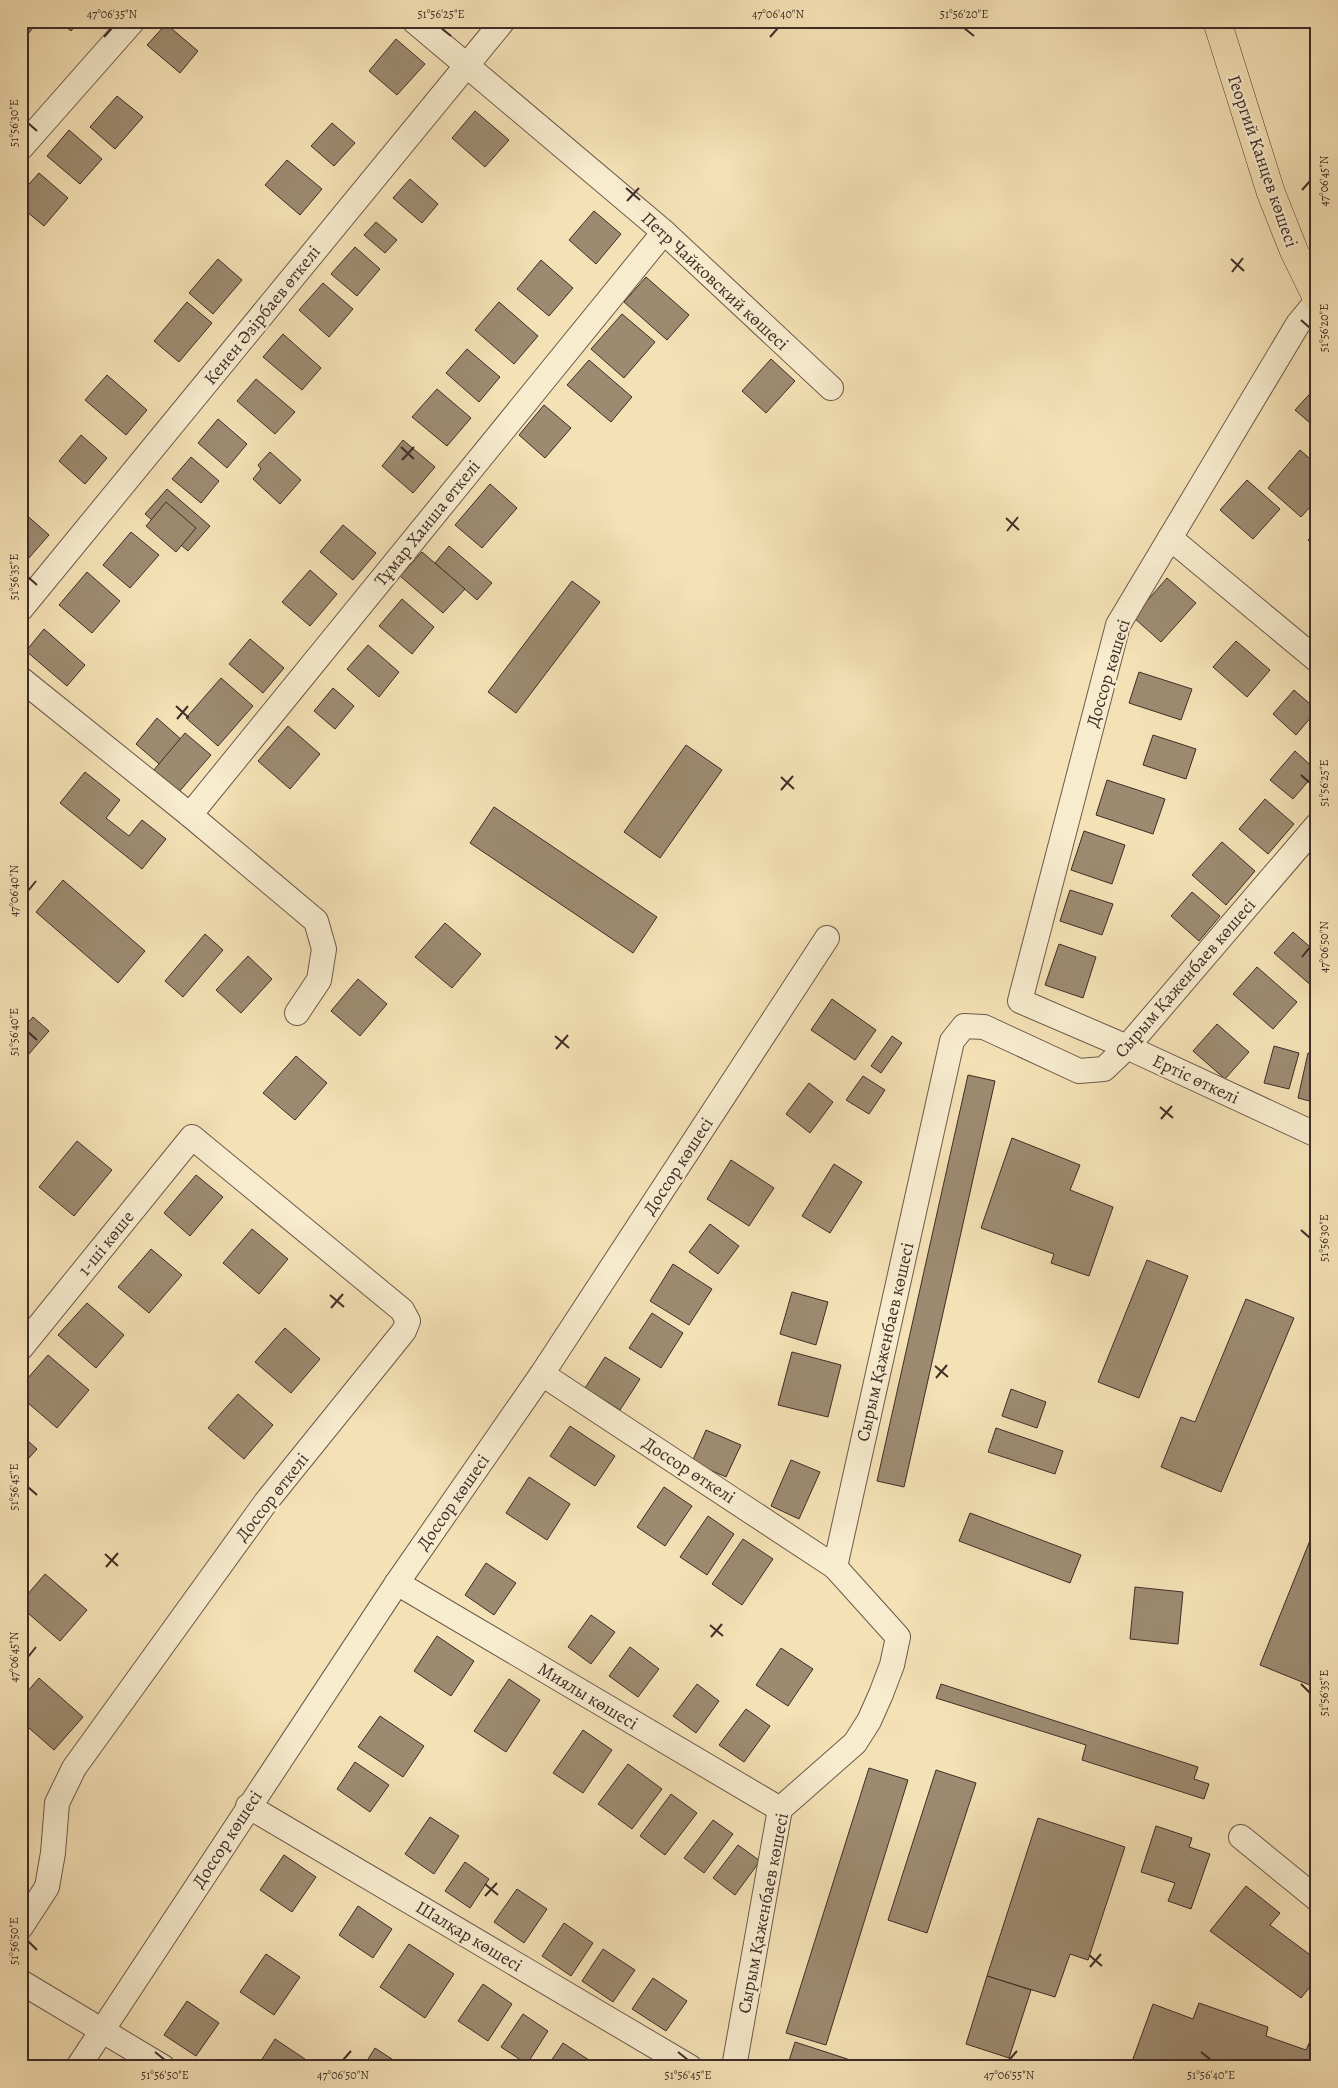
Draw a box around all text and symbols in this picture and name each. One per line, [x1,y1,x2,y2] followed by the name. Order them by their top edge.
[87,6,138,22] text: 47°06'35"N
[417,6,465,22] text: 51°56'25"E
[752,6,804,22] text: 47°06'40"N
[940,6,988,22] text: 51°56'20"E
[1222,72,1304,250] street label: Георгий Канцев көшесі
[6,99,22,147] text: 51°56'30"E
[1316,155,1332,206] text: 47°06'45"N
[636,206,794,356] street label: Петр Чайковский көшесі
[198,240,326,390] street label: Кенен Әзірбаев өткелі
[1316,304,1332,352] text: 51°56'20"E
[369,455,485,591] street label: Тұмар Ханша өткелі
[6,554,22,600] text: 51°56'35"E
[1080,616,1136,730] street label: Доссор көшесі
[1316,759,1332,807] text: 51°56'25"E
[6,865,22,917] text: 47°06'40"N
[1109,893,1261,1063] street label: Сырым Қаженбаев көшесі
[1316,921,1332,973] text: 47°06'50"N
[6,1008,22,1056] text: 51°56'40"E
[1149,1048,1243,1110] street label: Ертіс өткелі
[637,1113,719,1219] street label: Доссор көшесі
[72,1205,140,1281] street label: 1-ші көше
[1316,1214,1332,1262] text: 51°56'30"E
[850,1240,920,1444] street label: Сырым Қаженбаев көшесі
[638,1431,740,1509] street label: Доссор өткелі
[230,1448,314,1546] street label: Доссор өткелі
[411,1449,495,1555] street label: Доссор көшесі
[6,1464,22,1510] text: 51°56'45"E
[6,1631,22,1682] text: 47°06'45"N
[533,1657,643,1735] street label: Миялы көшесі
[1316,1670,1332,1716] text: 51°56'35"E
[186,1786,268,1892] street label: Доссор көшесі
[732,1811,794,2015] street label: Сырым Қаженбаев көшесі
[411,1895,527,1977] street label: Шалқар көшесі
[6,1917,22,1965] text: 51°56'50"E
[141,2067,189,2083] text: 51°56'50"E
[317,2067,369,2083] text: 47°06'50"N
[665,2067,711,2083] text: 51°56'45"E
[984,2067,1035,2083] text: 47°06'55"N
[1187,2067,1235,2083] text: 51°56'40"E

